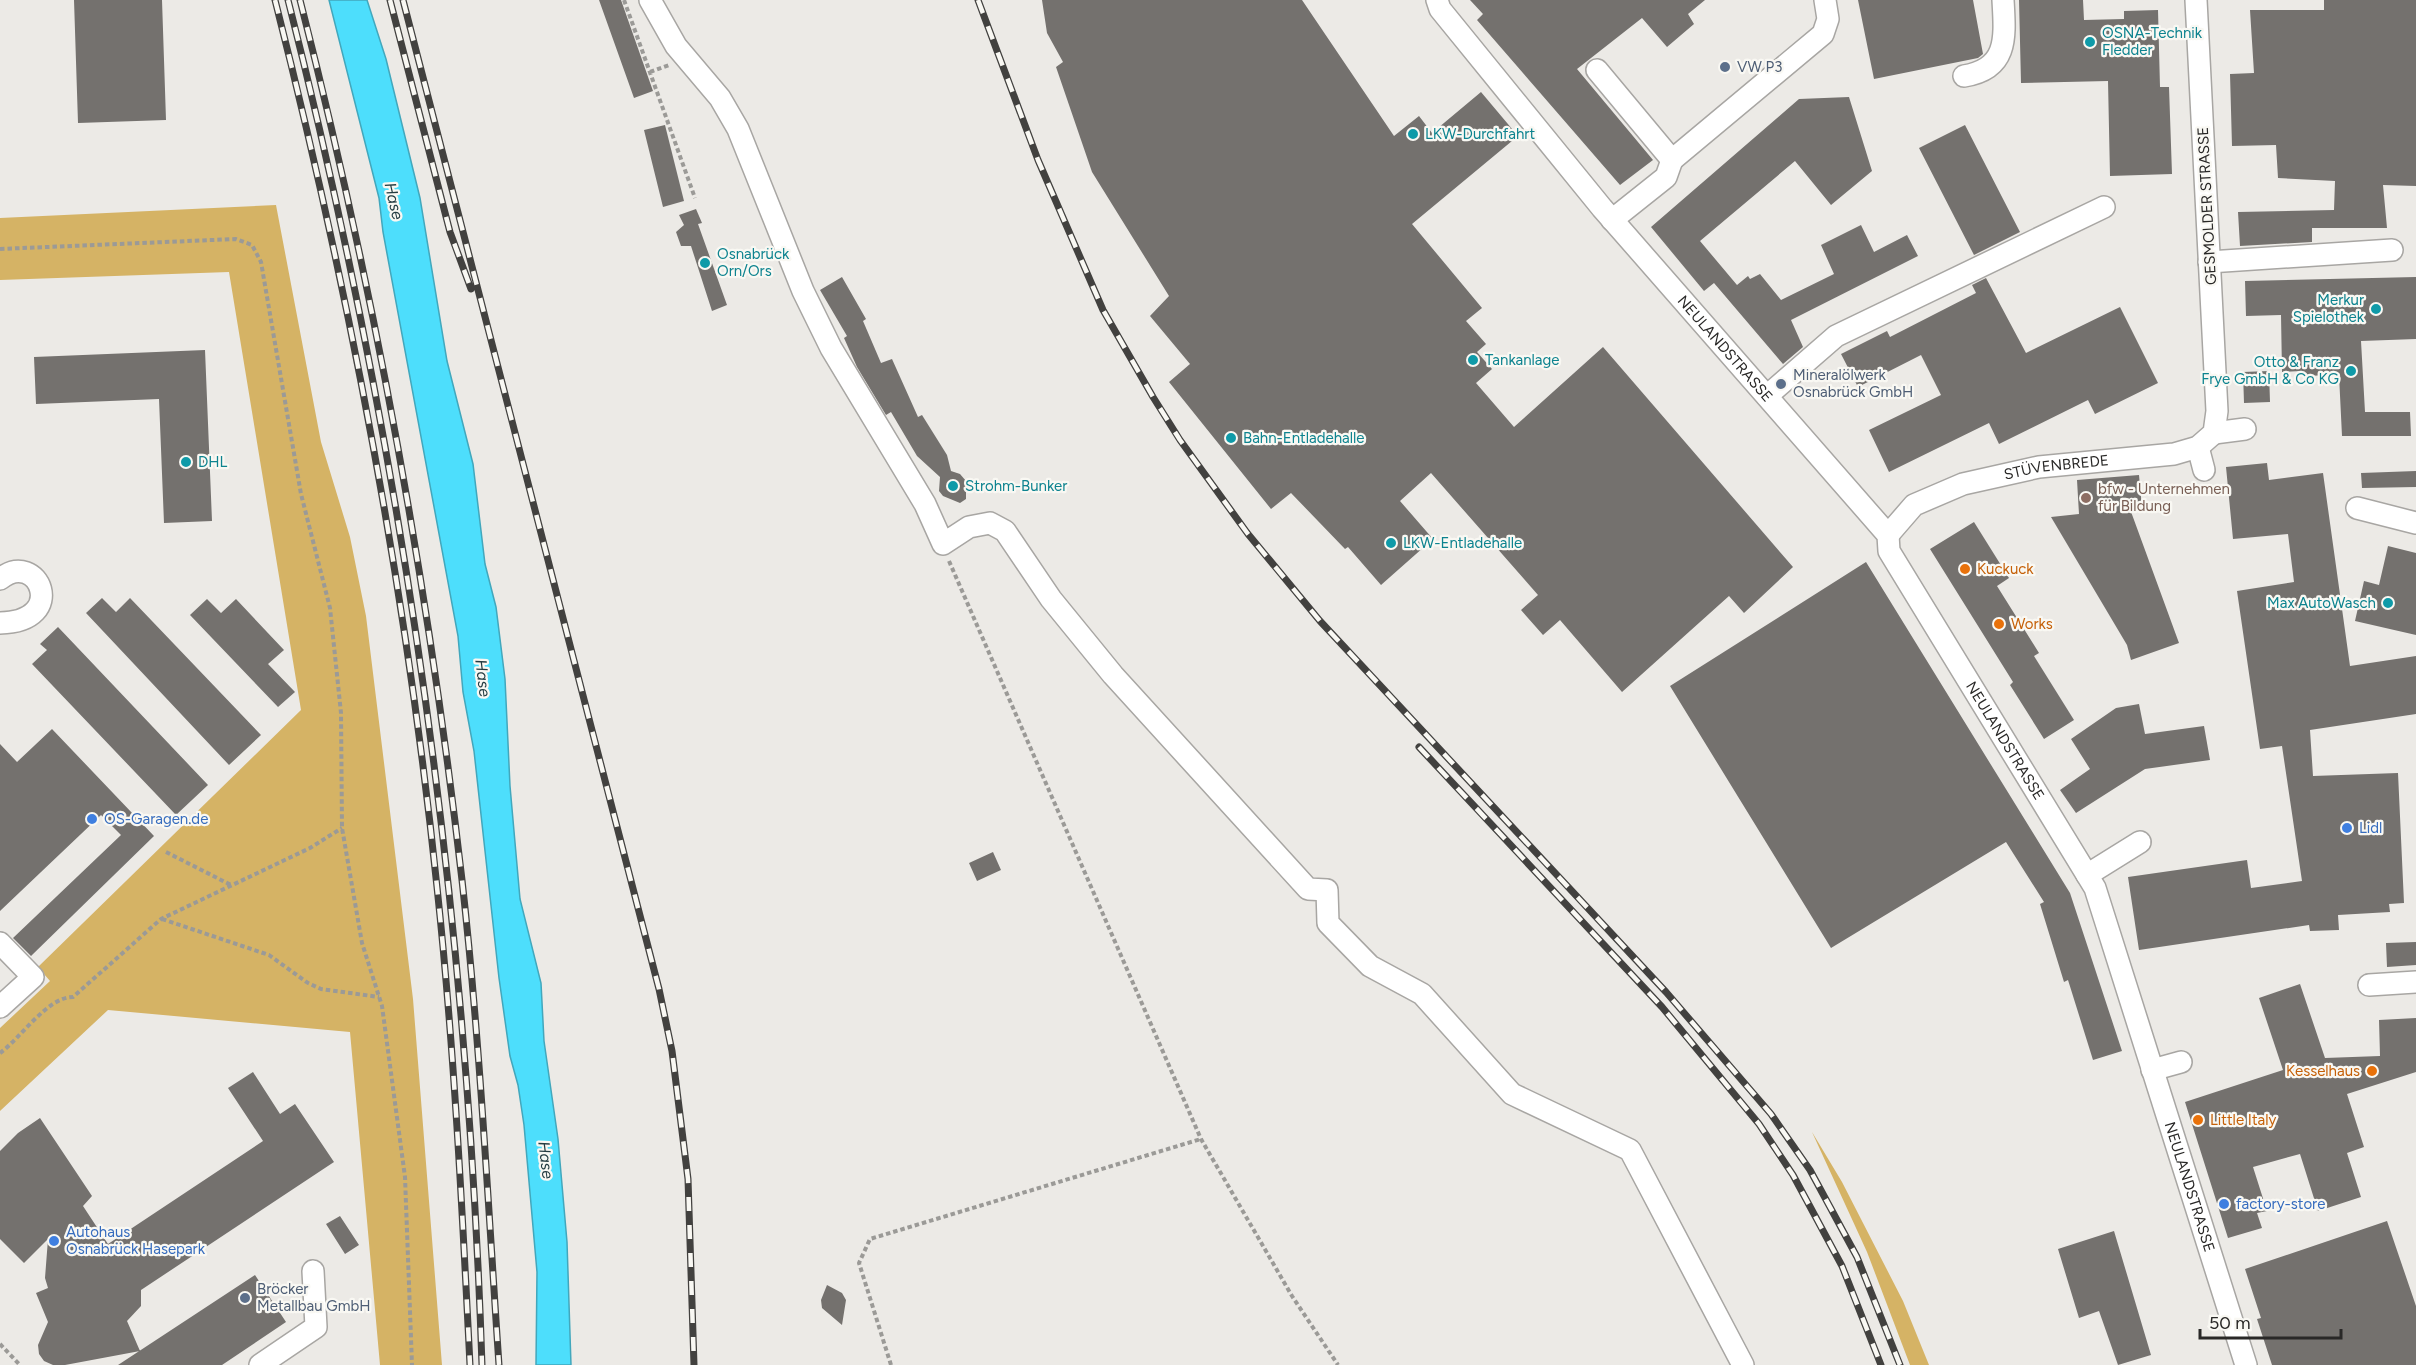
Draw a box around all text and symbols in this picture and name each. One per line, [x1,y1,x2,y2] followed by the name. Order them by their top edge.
[2102,24,2203,59] place label: OSNA-Technik Fledder
[2083,35,2097,49] marker: OSNA-Technik Fledder
[1737,58,1782,76] place label: VW P3
[1718,60,1732,74] marker: VW P3
[1425,125,1535,143] place label: LKW-Durchfahrt
[2194,126,2220,286] street label: GESMOLDER STRASSE
[1406,127,1420,141] marker: LKW-Durchfahrt
[381,181,408,222] water label: Hase
[717,245,790,280] place label: Osnabrück Orn/Ors
[698,256,712,270] marker: Osnabrück Orn/Ors
[2293,291,2365,326] place label: Merkur Spielothek
[1674,292,1776,406] street label: NEULANDSTRASSE
[2369,302,2383,316] marker: Merkur Spielothek
[1485,351,1559,369] place label: Tankanlage
[1466,353,1480,367] marker: Tankanlage
[2201,353,2339,388] place label: Otto & Franz Frye GmbH & Co KG
[2344,364,2358,378] marker: Otto & Franz Frye GmbH & Co KG
[1793,366,1913,401] place label: Mineralölwerk Osnabrück GmbH
[1774,377,1788,391] marker: Mineralölwerk Osnabrück GmbH
[1243,429,1364,447] place label: Bahn-Entladehalle
[1224,431,1238,445] marker: Bahn-Entladehalle
[2002,451,2109,484] street label: STÜVENBREDE
[198,453,228,471] place label: DHL
[179,455,193,469] marker: DHL
[965,477,1067,495] place label: Strohm-Bunker
[946,479,960,493] marker: Strohm-Bunker
[2098,480,2230,515] place label: bfw - Unternehmen für Bildung
[2079,491,2093,505] marker: bfw - Unternehmen für Bildung
[1403,534,1522,552] place label: LKW-Entladehalle
[1384,536,1398,550] marker: LKW-Entladehalle
[1977,560,2034,578] place label: Kuckuck
[1958,562,1972,576] marker: Kuckuck
[2267,594,2376,612] place label: Max AutoWasch
[2381,596,2395,610] marker: Max AutoWasch
[2011,615,2053,633] place label: Works
[1992,617,2006,631] marker: Works
[471,658,495,698] water label: Hase
[1962,678,2048,803] street label: NEULANDSTRASSE
[104,810,208,828] place label: OS-Garagen.de
[85,812,99,826] marker: OS-Garagen.de
[2359,819,2382,837] place label: Lidl
[2340,821,2354,835] marker: Lidl
[2286,1062,2360,1080] place label: Kesselhaus
[2365,1064,2379,1078] marker: Kesselhaus
[2210,1111,2276,1129] place label: Little Italy
[2191,1113,2205,1127] marker: Little Italy
[2161,1120,2219,1254] street label: NEULANDSTRASSE
[534,1140,558,1180] water label: Hase
[2236,1195,2325,1213] place label: factory-store
[2217,1197,2231,1211] marker: factory-store
[66,1223,206,1258] place label: Autohaus Osnabrück Hasepark
[47,1234,61,1248] marker: Autohaus Osnabrück Hasepark
[257,1280,371,1315] place label: Bröcker Metallbau GmbH
[238,1291,252,1305] marker: Bröcker Metallbau GmbH
[2200,1302,2341,1340] scale bar
[2209,1312,2251,1334] text: 50 m

